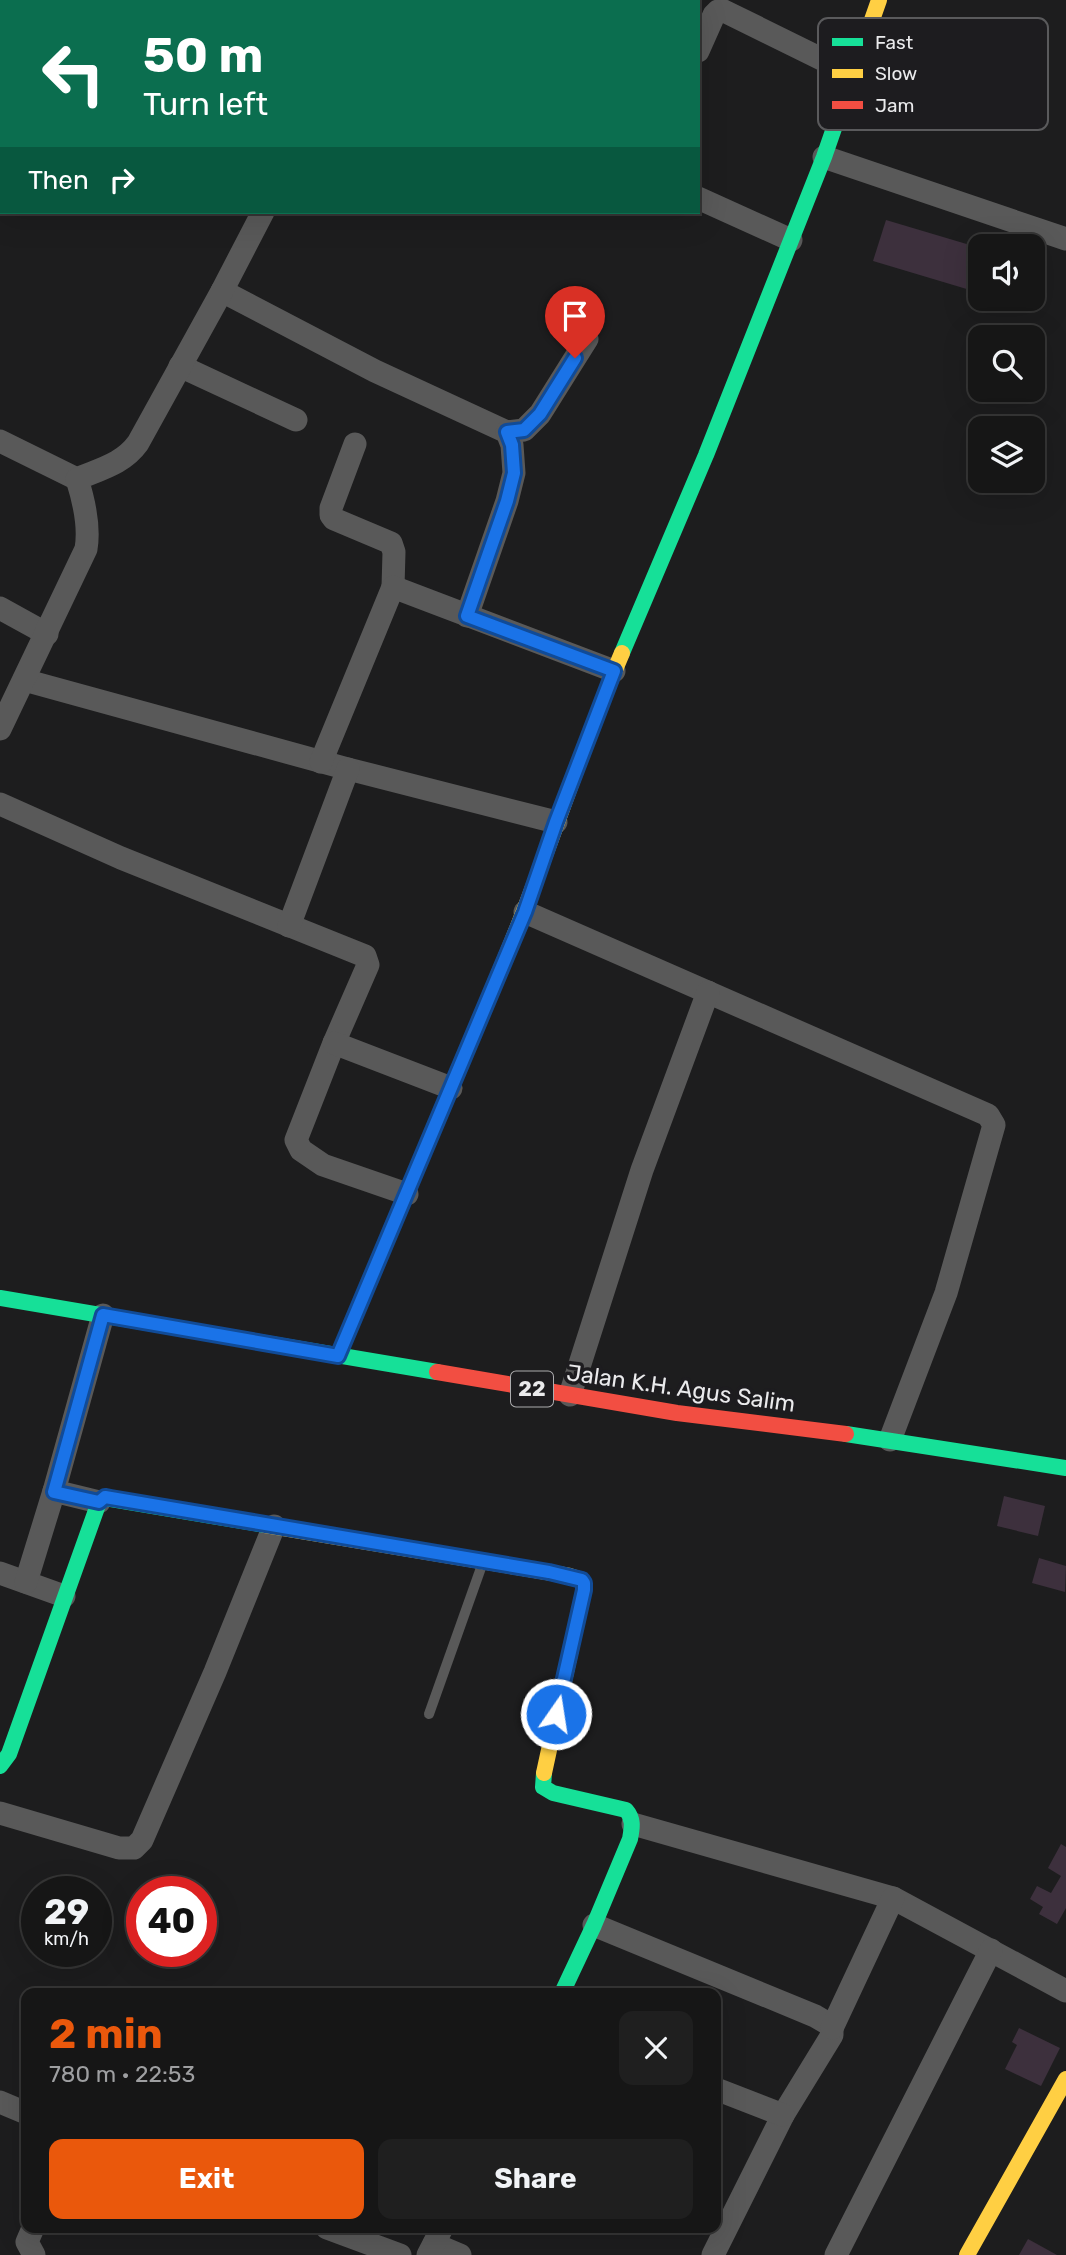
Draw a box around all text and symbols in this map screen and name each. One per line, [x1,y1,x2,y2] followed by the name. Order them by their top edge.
[818,18,1048,130] legend
[143,26,263,84] text: 50 m
[28,28,119,119] icon: left
[875,31,914,54] text: Fast
[875,62,917,85] text: Slow
[143,85,268,123] text: Turn left
[875,94,914,117] text: Jam
[103,161,141,199] icon: right
[28,165,89,196] text: Then
[968,234,1045,493] map controls
[968,234,1045,311] button: sound
[545,286,605,358] pin
[556,297,594,335] icon: arrive
[968,325,1045,402] button: search
[968,416,1045,493] button: layers
[565,1358,797,1418] street label: Jalan K.H. Agus Salim
[511,1372,553,1406] road number: 22
[519,1677,593,1751] position arrow
[126,1876,217,1967] speed limit sign: 40
[44,1891,89,1933] text: 29
[44,1928,89,1950] text: km/h
[49,2009,163,2059] text: 2 min
[619,2011,693,2085] button: close
[49,2060,195,2088] text: 780 m · 22:53
[49,2139,364,2219] button: Exit
[378,2139,693,2219] button: Share

